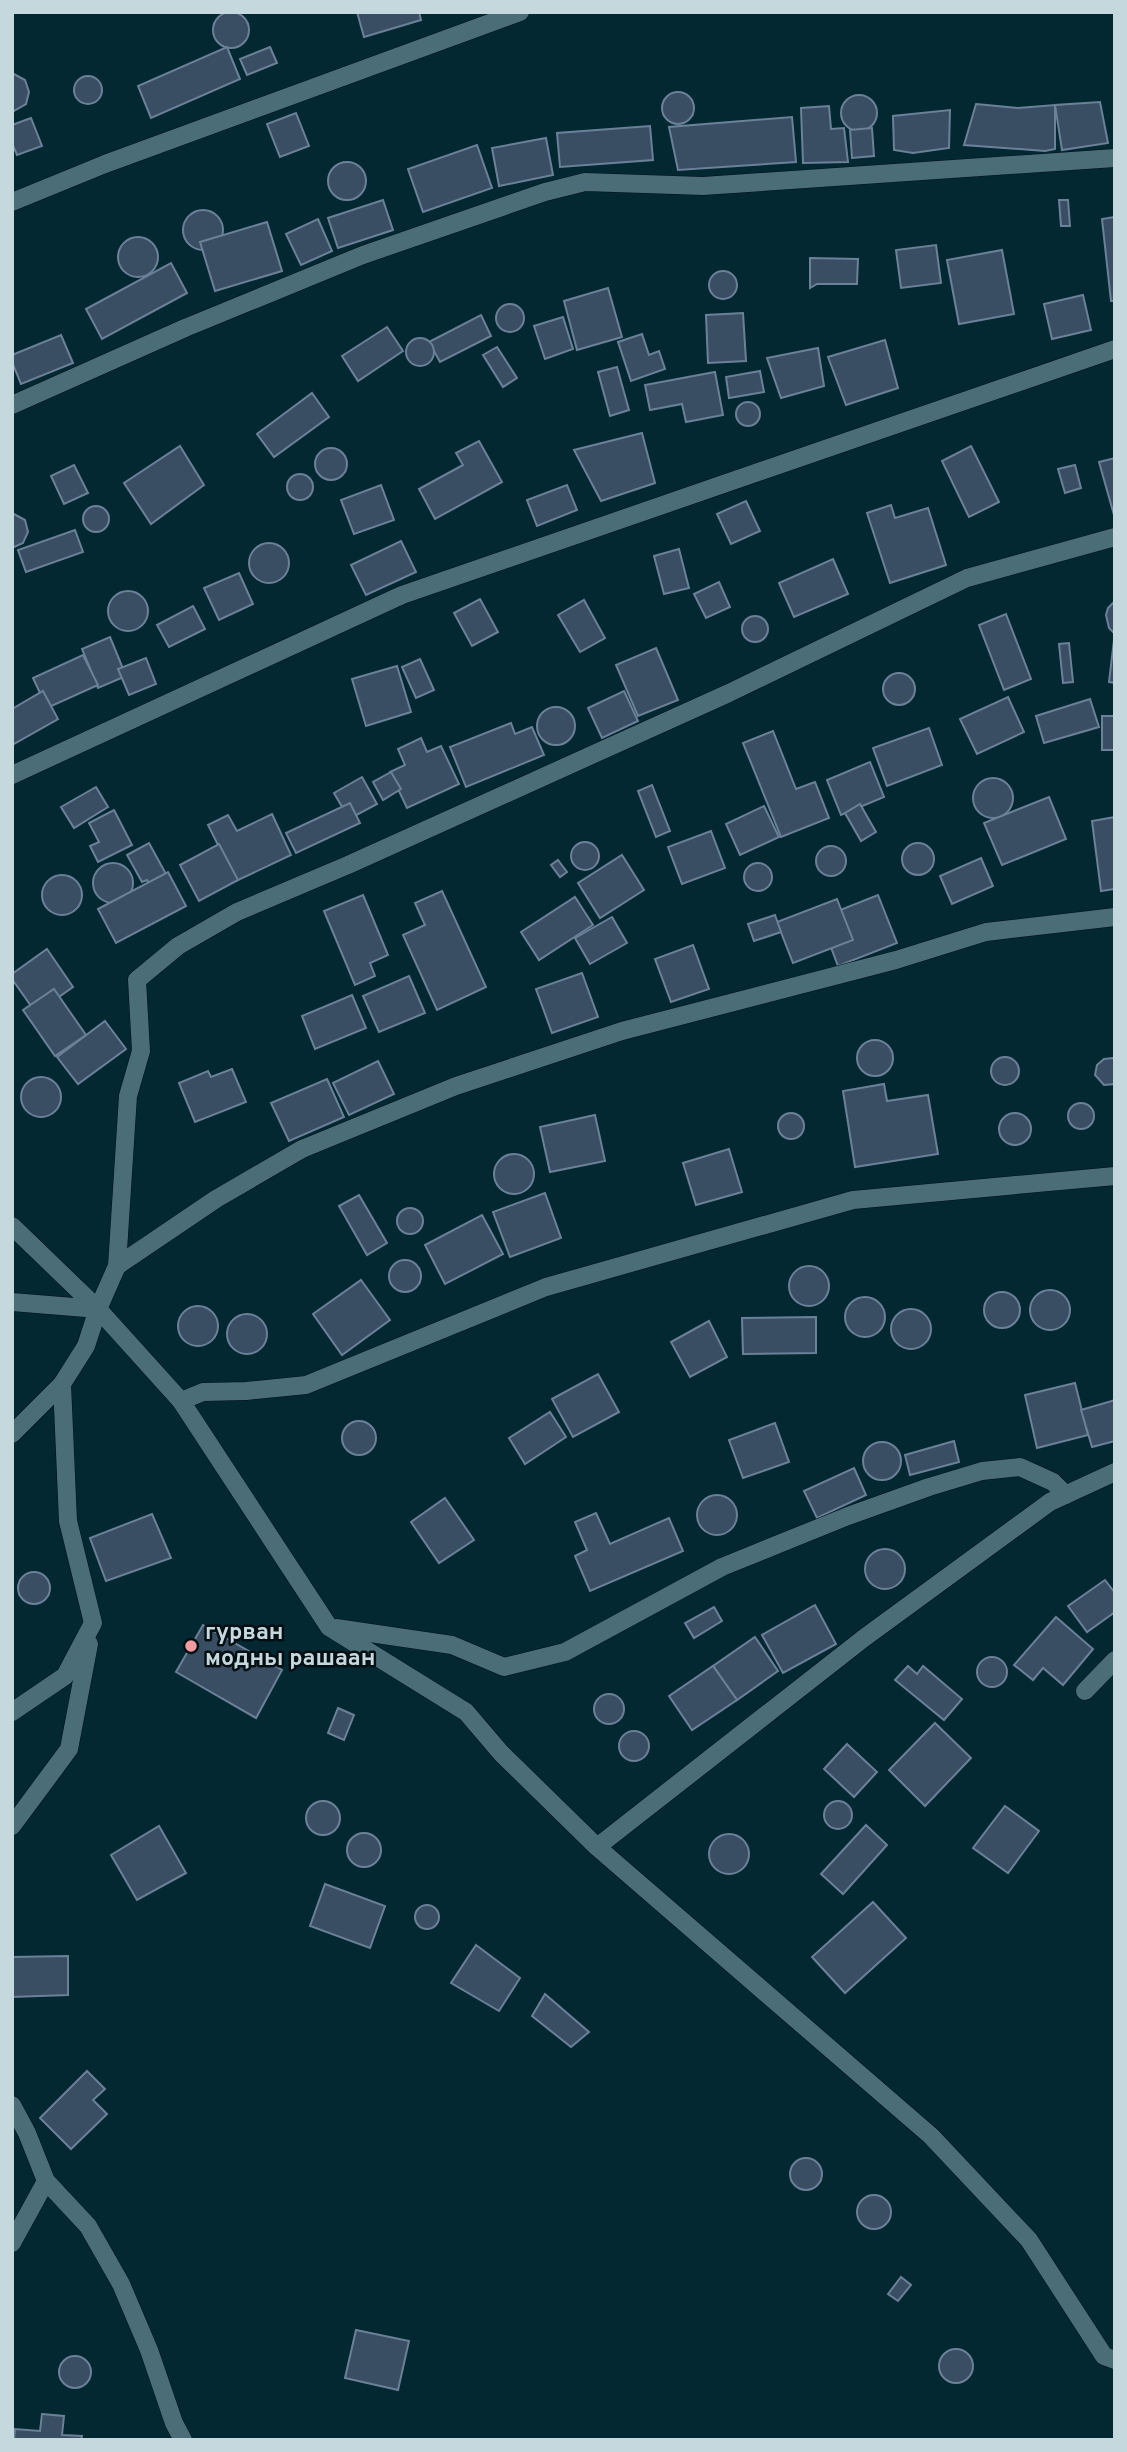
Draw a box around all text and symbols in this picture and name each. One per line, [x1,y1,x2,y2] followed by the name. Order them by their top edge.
[205,1619,375,1674] place label: гурван модны рашаан
[183,1638,199,1654] marker: гурван модны рашаан

